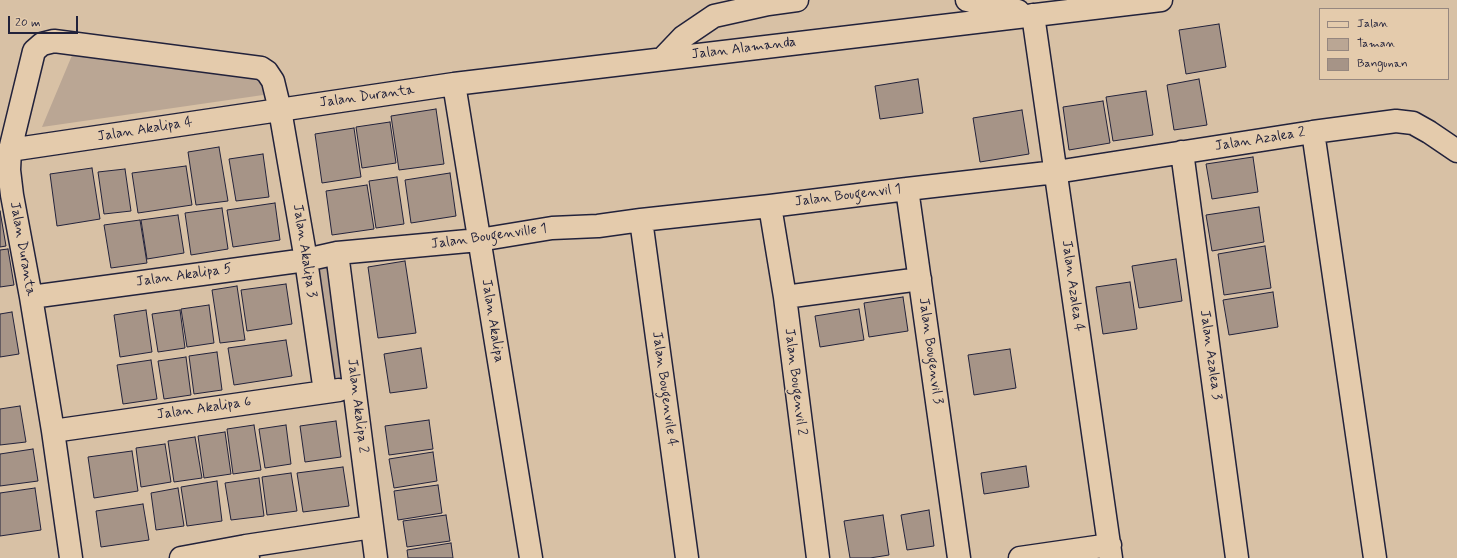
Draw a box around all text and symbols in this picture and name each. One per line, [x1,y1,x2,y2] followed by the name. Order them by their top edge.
[10,8,80,34] scale bar
[1319,8,1449,80] legend
[15,15,41,31] text: 20 m
[1357,16,1388,32] text: Jalan
[691,34,797,64] street label: Jalan Alamanda
[1357,36,1395,52] text: Taman
[1357,56,1408,72] text: Bangunan
[318,82,416,112] street label: Jalan Duranta
[96,114,194,146] street label: Jalan Akalipa 4
[1214,125,1306,155] street label: Jalan Azalea 2
[794,181,902,211] street label: Jalan Bougenvil 1
[5,200,39,298] street label: Jalan Duranta
[288,203,320,299] street label: Jalan Akalipa 3
[430,221,548,253] street label: Jalan Bougenville 1
[1057,239,1087,333] street label: Jalan Azalea 4
[135,261,233,291] street label: Jalan Akalipa 5
[477,278,507,364] street label: Jalan Akalipa
[914,297,946,405] street label: Jalan Bougenvil 3
[1195,309,1225,401] street label: Jalan Azalea 3
[780,327,810,437] street label: Jalan Bougenvil 2
[648,330,680,448] street label: Jalan Bougenvile 4
[343,358,371,454] street label: Jalan Akalipa 2
[156,394,252,424] street label: Jalan Akalipa 6

